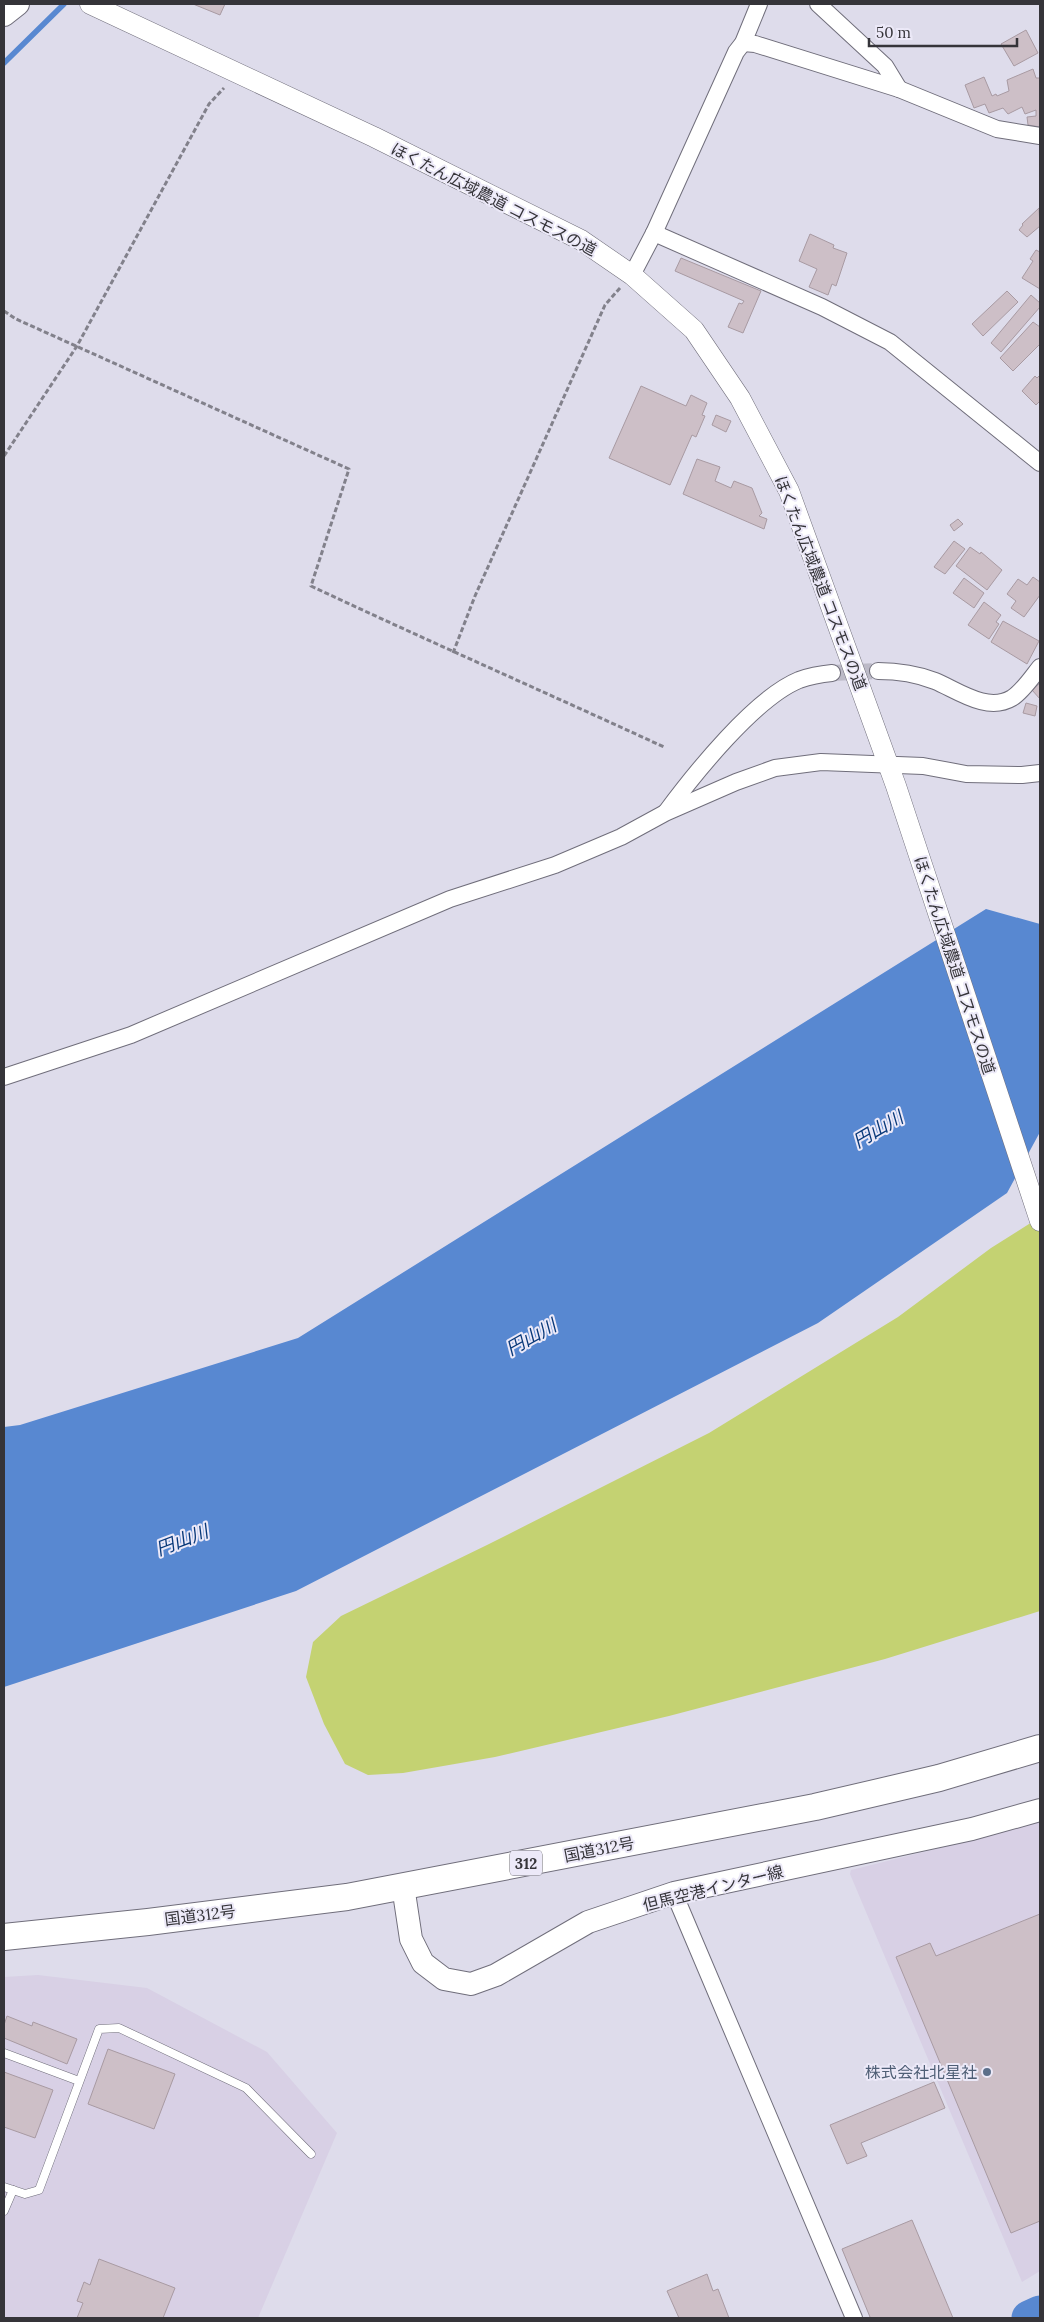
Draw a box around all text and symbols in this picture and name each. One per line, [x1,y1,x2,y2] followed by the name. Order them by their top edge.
[869,15,1016,47] scale bar
[876,23,911,42] text: 50 m
[388,138,600,260] street label: ほくたん広域農道 コスモスの道
[771,473,871,693] street label: ほくたん広域農道 コスモスの道
[910,853,1000,1077] street label: ほくたん広域農道 コスモスの道
[849,1105,909,1152] water label: 円山川
[502,1313,562,1360] water label: 円山川
[153,1519,213,1560] water label: 円山川
[562,1832,636,1866] street label: 国道312号
[510,1850,542,1876] road number: 312
[641,1861,785,1915] street label: 但馬空港インター線
[163,1901,237,1929] street label: 国道312号
[865,2062,977,2082] place label: 株式会社北星社
[981,2066,993,2078] marker: 株式会社北星社

